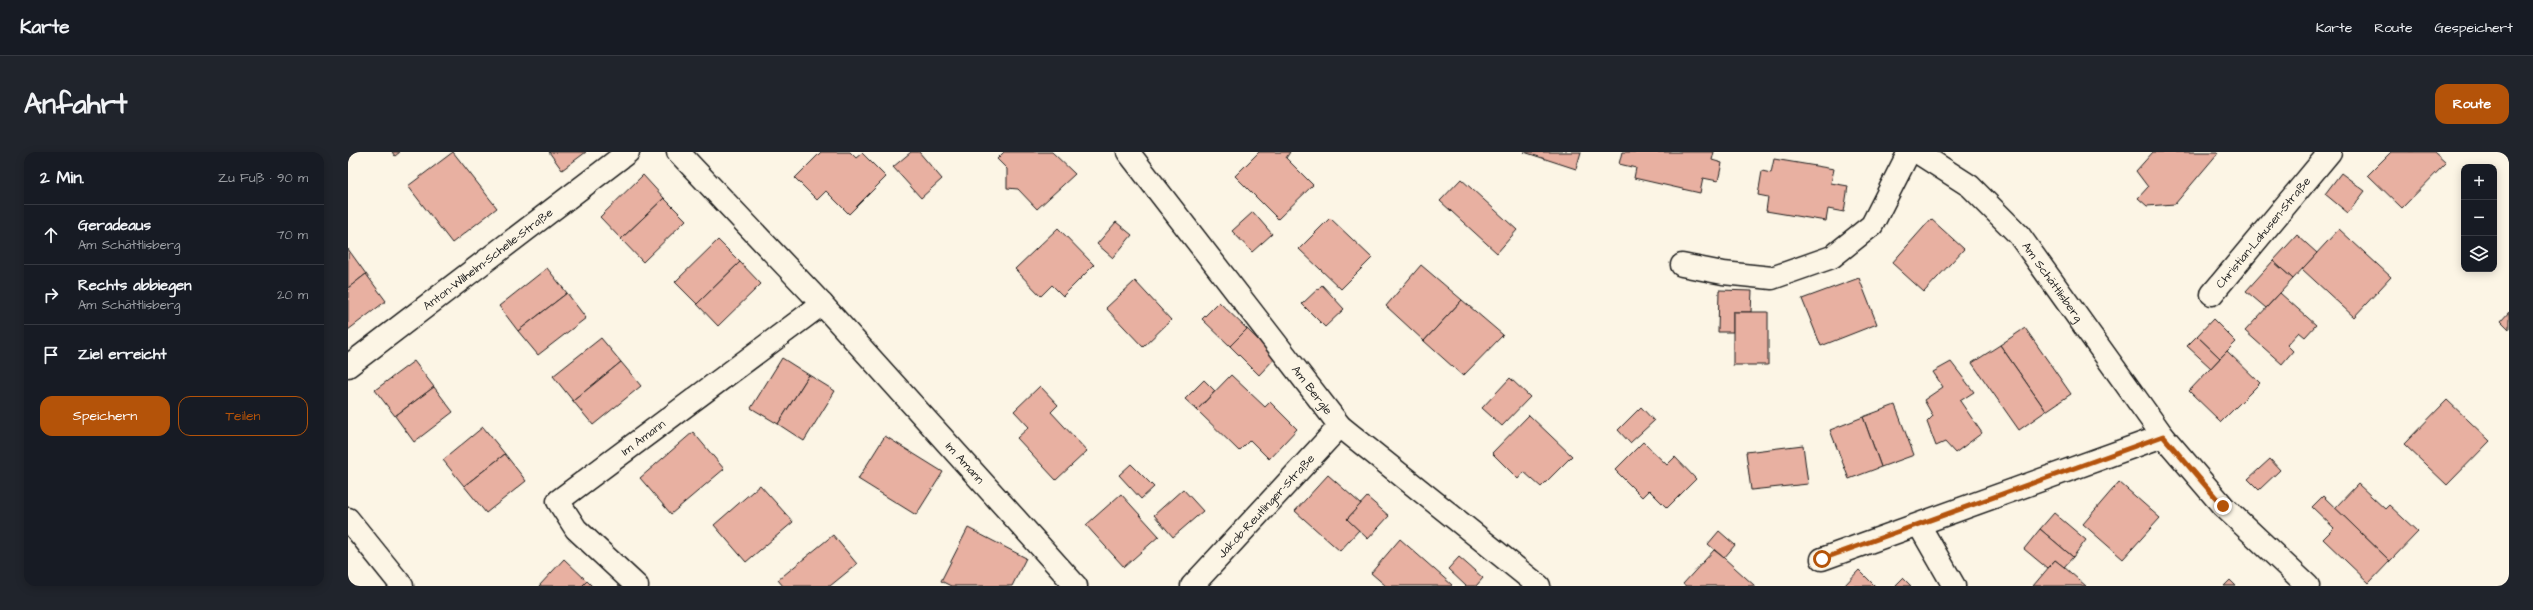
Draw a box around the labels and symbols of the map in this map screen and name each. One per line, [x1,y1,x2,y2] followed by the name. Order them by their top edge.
[2212,173,2315,292] street label: Christian-Lahusen-Straße
[419,204,557,314] street label: Anton-Wilhelm-Schelle-Straße
[2018,238,2087,326] street label: Am Schättlisberg
[1288,362,1337,419] street label: Am Bergle
[618,415,669,460] street label: Im Amann
[942,438,988,487] street label: Im Amann
[1214,450,1319,562] street label: Jakob-Reutlinger-Straße
[2214,497,2232,515] route end
[1813,550,1831,568] route start

